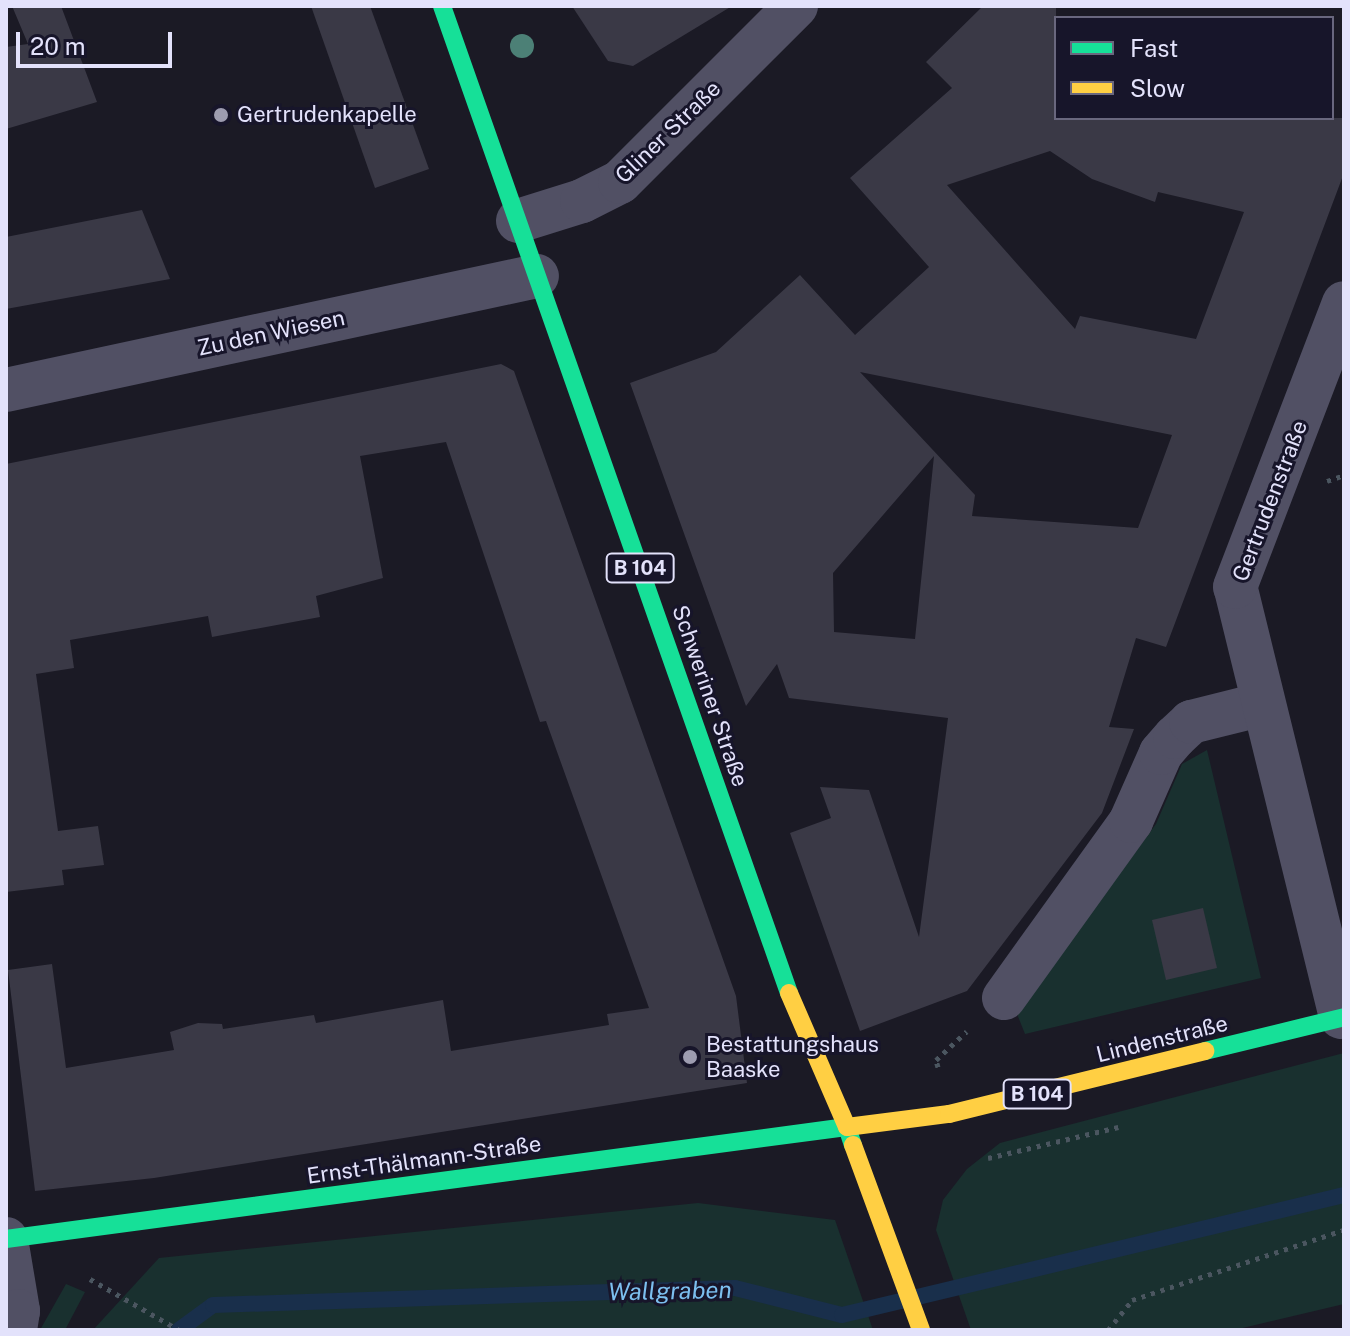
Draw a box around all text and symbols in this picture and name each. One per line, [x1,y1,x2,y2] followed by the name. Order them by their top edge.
[20,16,176,66] scale bar
[1054,16,1334,120] legend
[30,32,86,60] text: 20 m
[1130,34,1178,62] text: Fast
[1130,74,1185,102] text: Slow
[610,75,726,189] street label: Gliner Straße
[237,102,417,128] place label: Gertrudenkapelle
[212,106,230,124] marker: Gertrudenkapelle
[195,304,347,362] street label: Zu den Wiesen
[1227,417,1313,585] street label: Gertrudenstraße
[604,552,676,584] road number: B 104
[667,602,753,790] street label: Schweriner Straße
[1094,1010,1230,1068] street label: Lindenstraße
[706,1031,879,1082] place label: Bestattungshaus Baaske
[681,1048,699,1066] marker: Bestattungshaus Baaske
[1001,1078,1073,1110] road number: B 104
[305,1130,543,1190] street label: Ernst-Thälmann-Straße
[608,1276,732,1306] water label: Wallgraben

